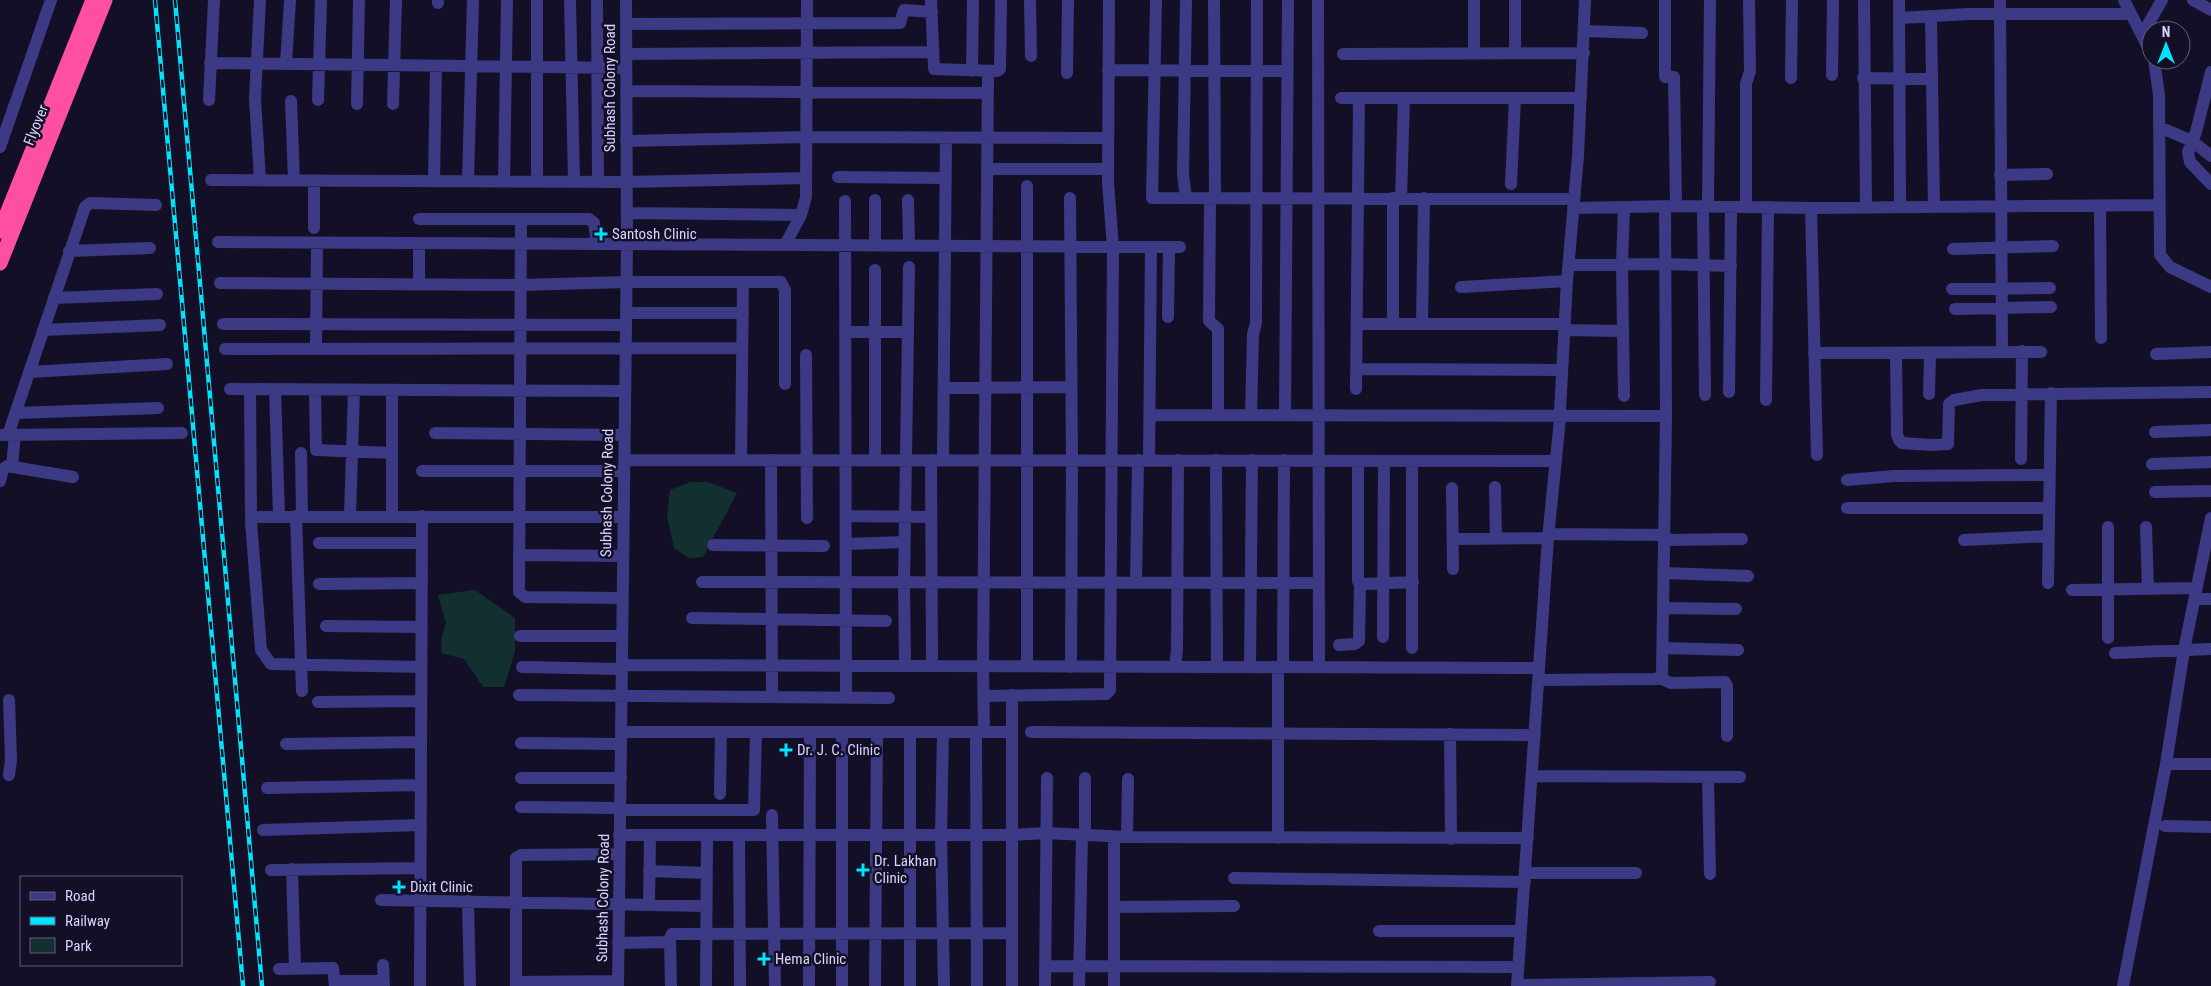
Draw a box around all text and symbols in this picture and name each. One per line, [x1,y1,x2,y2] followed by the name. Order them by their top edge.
[2141,20,2191,70] north arrow
[601,24,619,152] street label: Subhash Colony Road
[2162,24,2170,40] text: N
[20,102,52,148] street label: Flyover
[612,225,697,243] place label: Santosh Clinic
[594,227,608,241] marker: Santosh Clinic
[597,429,617,557] street label: Subhash Colony Road
[797,741,880,759] place label: Dr. J. C. Clinic
[779,743,793,757] marker: Dr. J. C. Clinic
[593,834,613,962] street label: Subhash Colony Road
[874,852,936,887] place label: Dr. Lakhan Clinic
[856,863,870,877] marker: Dr. Lakhan Clinic
[20,876,182,966] legend
[410,878,473,896] place label: Dixit Clinic
[392,880,406,894] marker: Dixit Clinic
[65,887,95,905] text: Road
[65,912,110,930] text: Railway
[65,937,92,955] text: Park
[775,950,846,968] place label: Hema Clinic
[757,952,771,966] marker: Hema Clinic

